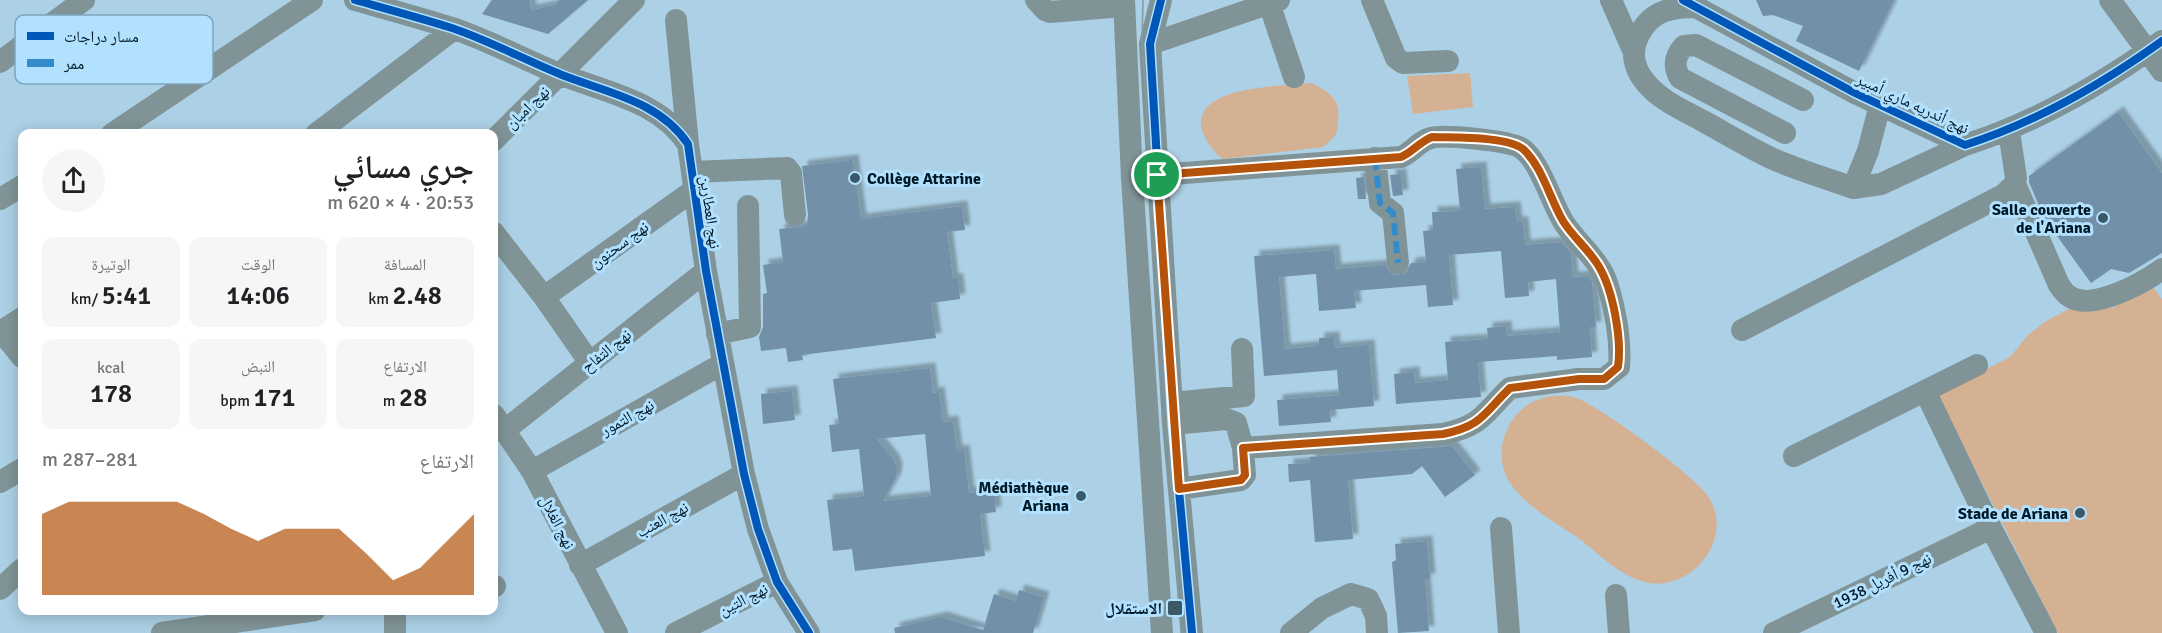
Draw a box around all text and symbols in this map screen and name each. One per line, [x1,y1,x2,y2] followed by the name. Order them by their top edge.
[15,15,213,84] legend
[64,27,139,47] text: مسار دراجات
[63,54,84,74] text: ممر
[1851,69,1972,141] street label: نهج أندريه ماري أمبير
[501,82,554,134] street label: نهج امبان
[333,147,474,188] text: جري مسائي
[42,149,105,212] button: share
[1131,149,1182,200] pin
[1140,158,1173,191] icon: arrive
[867,169,981,189] place label: Collège Attarine
[848,171,862,185] marker: Collège Attarine
[695,174,725,250] street label: نهج العطارين
[327,190,474,215] text: 20:53 · 4 × 620 m
[1992,200,2091,238] place label: Salle couverte de l'Ariana
[2096,211,2110,225] marker: Salle couverte de l'Ariana
[586,217,653,273] street label: نهج سحنون
[92,255,130,275] text: الوتيرة
[241,255,275,275] text: الوقت
[384,255,426,275] text: المسافة
[102,280,151,312] text: 5:41
[226,280,290,312] text: 14:06
[393,280,442,312] text: 2.48
[71,289,102,309] text: /km
[368,289,393,309] text: km
[578,325,635,377] street label: نهج التفاح
[241,357,275,377] text: النبض
[383,357,427,377] text: الارتفاع
[97,358,125,378] text: kcal
[90,378,132,410] text: 178
[254,382,296,414] text: 171
[399,382,427,414] text: 28
[220,391,254,411] text: bpm
[383,391,399,411] text: m
[596,395,658,441] street label: نهج التمور
[42,447,138,472] text: 281–287 m
[419,449,474,474] text: الارتفاع
[978,478,1069,516] place label: Médiathèque Ariana
[1074,489,1088,503] marker: Médiathèque Ariana
[535,492,579,553] street label: نهج الغلال
[633,497,692,542] street label: نهج العنب
[1958,504,2068,524] place label: Stade de Ariana
[2073,506,2087,520] marker: Stade de Ariana
[1830,548,1935,613] street label: نهج 9 أفريل 1938
[715,579,772,621] street label: نهج التين
[1105,599,1162,619] place label: الاستقلال
[1166,599,1184,617] marker: الاستقلال

